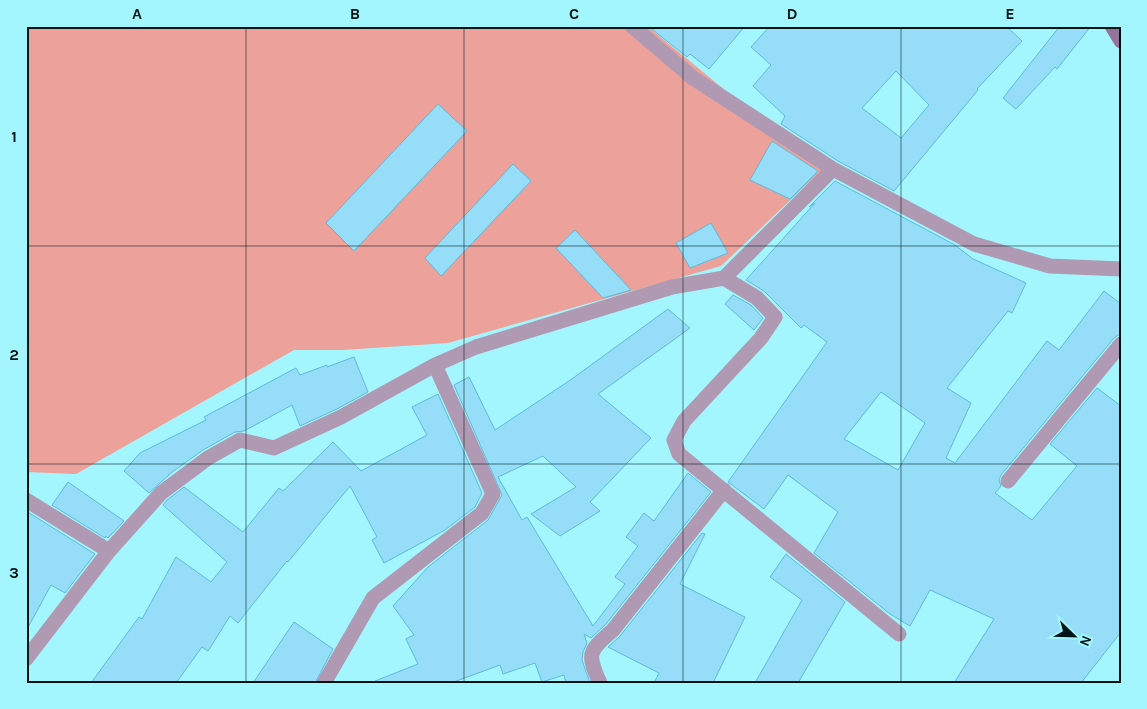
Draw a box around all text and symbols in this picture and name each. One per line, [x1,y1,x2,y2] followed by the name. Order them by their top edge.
[132,4,142,23] text: A
[350,4,360,23] text: B
[569,4,579,23] text: C
[787,4,798,23] text: D
[1005,4,1015,23] text: E
[11,127,17,146] text: 1
[9,345,19,364] text: 2
[9,563,19,582] text: 3
[1050,612,1100,662] north arrow
[1076,633,1095,649] text: N

